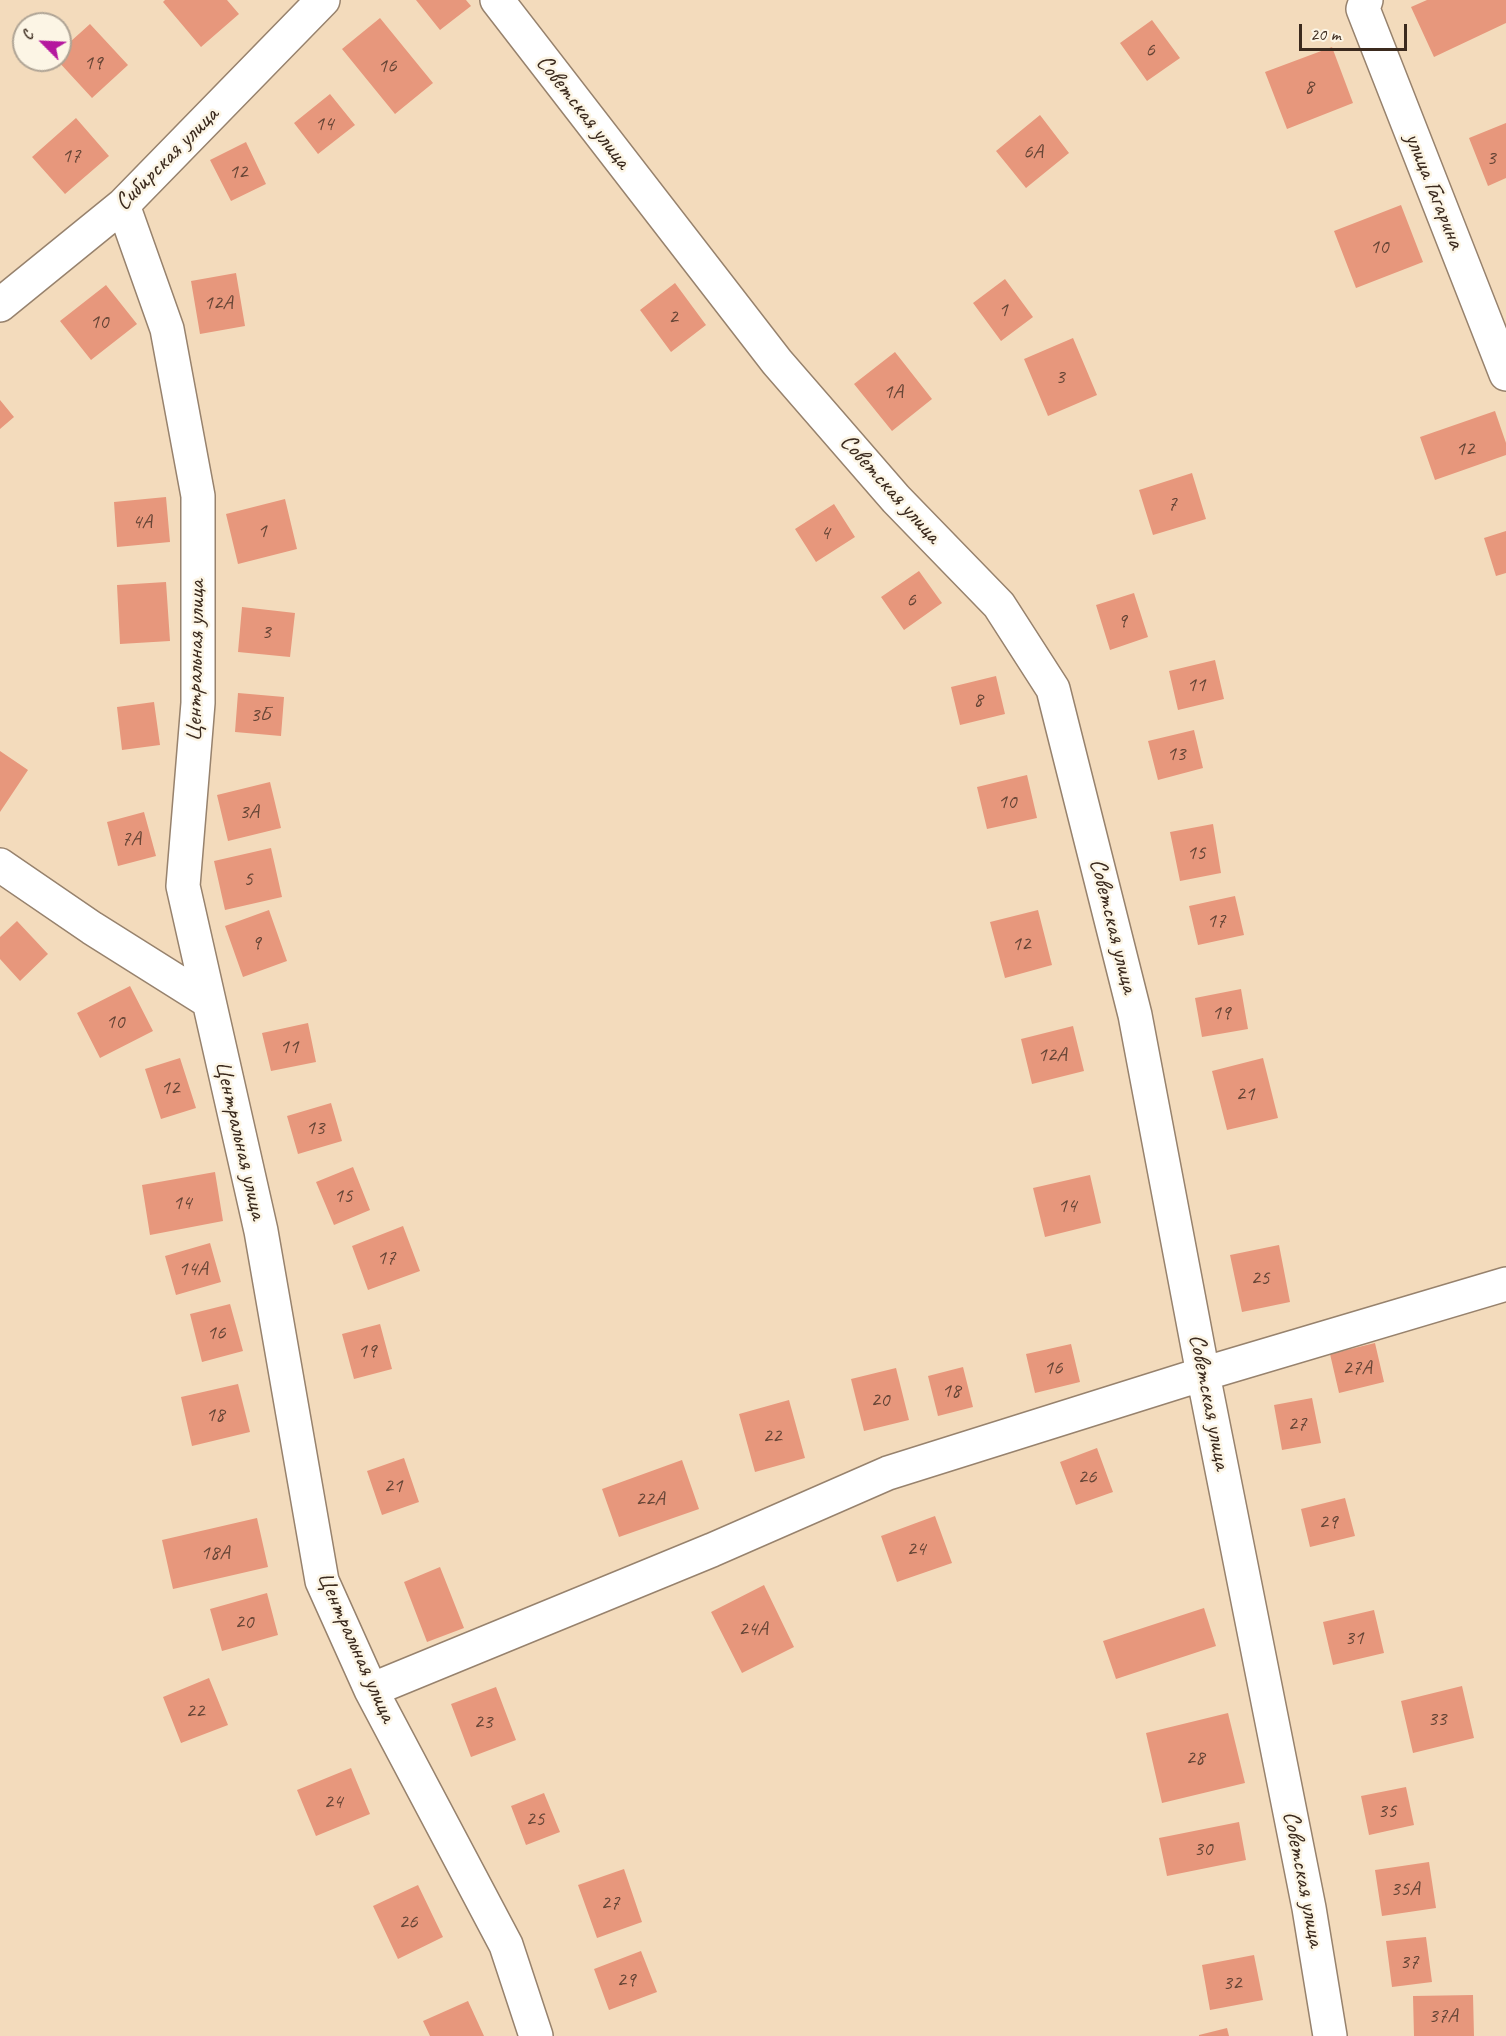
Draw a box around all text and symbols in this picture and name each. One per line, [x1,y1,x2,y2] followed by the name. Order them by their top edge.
[12,12,72,72] north arrow
[1302,12,1410,50] scale bar
[1310,23,1341,45] text: 20 m
[17,28,38,43] text: С
[1145,37,1155,63] house number: 6
[529,49,637,175] street label: Советская улица
[84,50,102,76] house number: 19
[378,53,396,79] house number: 16
[1304,74,1314,100] house number: 8
[109,101,225,217] street label: Сибирская улица
[315,111,333,137] house number: 14
[1398,129,1470,253] street label: улица Гагарина
[1023,139,1043,165] house number: 6А
[62,143,80,169] house number: 17
[1486,145,1496,171] house number: 3
[229,159,247,185] house number: 12
[1370,234,1388,260] house number: 10
[203,290,233,316] house number: 12А
[998,297,1008,323] house number: 1
[668,304,678,330] house number: 2
[90,309,108,335] house number: 10
[1055,364,1065,390] house number: 3
[883,379,903,405] house number: 1А
[833,428,947,550] street label: Советская улица
[1456,436,1474,462] house number: 12
[1167,491,1177,517] house number: 7
[132,509,152,535] house number: 4А
[257,518,267,544] house number: 1
[820,520,830,546] house number: 4
[180,580,212,742] street label: Центральная улица
[906,587,916,613] house number: 6
[1117,608,1127,634] house number: 9
[261,619,271,645] house number: 3
[1187,672,1205,698] house number: 11
[973,687,983,713] house number: 8
[250,702,270,728] house number: 3Б
[1167,741,1185,767] house number: 13
[998,789,1016,815] house number: 10
[239,799,259,825] house number: 3А
[121,826,141,852] house number: 7А
[1187,840,1205,866] house number: 15
[1082,856,1144,996] street label: Советская улица
[243,866,253,892] house number: 5
[1207,908,1225,934] house number: 17
[251,930,261,956] house number: 9
[1012,931,1030,957] house number: 12
[1212,1000,1230,1026] house number: 19
[106,1009,124,1035] house number: 10
[280,1034,298,1060] house number: 11
[1037,1042,1067,1068] house number: 12А
[208,1058,272,1222] street label: Центральная улица
[161,1075,179,1101] house number: 12
[1236,1081,1254,1107] house number: 21
[306,1115,324,1141] house number: 13
[334,1183,352,1209] house number: 15
[173,1190,191,1216] house number: 14
[1058,1193,1076,1219] house number: 14
[377,1245,395,1271] house number: 17
[178,1256,208,1282] house number: 14А
[1251,1265,1269,1291] house number: 25
[207,1320,225,1346] house number: 16
[1182,1332,1236,1472] street label: Советская улица
[358,1338,376,1364] house number: 19
[1044,1355,1062,1381] house number: 16
[1342,1355,1372,1381] house number: 27А
[942,1378,960,1404] house number: 18
[871,1387,889,1413] house number: 20
[206,1402,224,1428] house number: 18
[1288,1411,1306,1437] house number: 27
[763,1423,781,1449] house number: 22
[1078,1464,1096,1490] house number: 26
[384,1473,402,1499] house number: 21
[635,1486,665,1512] house number: 22А
[1319,1509,1337,1535] house number: 29
[907,1536,925,1562] house number: 24
[200,1540,230,1566] house number: 18А
[310,1567,402,1727] street label: Центральная улица
[235,1609,253,1635] house number: 20
[738,1616,768,1642] house number: 24А
[1345,1625,1363,1651] house number: 31
[186,1698,204,1724] house number: 22
[1428,1706,1446,1732] house number: 33
[474,1709,492,1735] house number: 23
[1186,1745,1204,1771] house number: 28
[324,1789,342,1815] house number: 24
[1378,1798,1396,1824] house number: 35
[526,1806,544,1832] house number: 25
[1276,1809,1330,1949] street label: Советская улица
[1194,1836,1212,1862] house number: 30
[1390,1876,1420,1902] house number: 35А
[601,1890,619,1916] house number: 27
[399,1909,417,1935] house number: 26
[1400,1949,1418,1975] house number: 37
[617,1967,635,1993] house number: 29
[1223,1970,1241,1996] house number: 32
[1428,2003,1458,2029] house number: 37А

